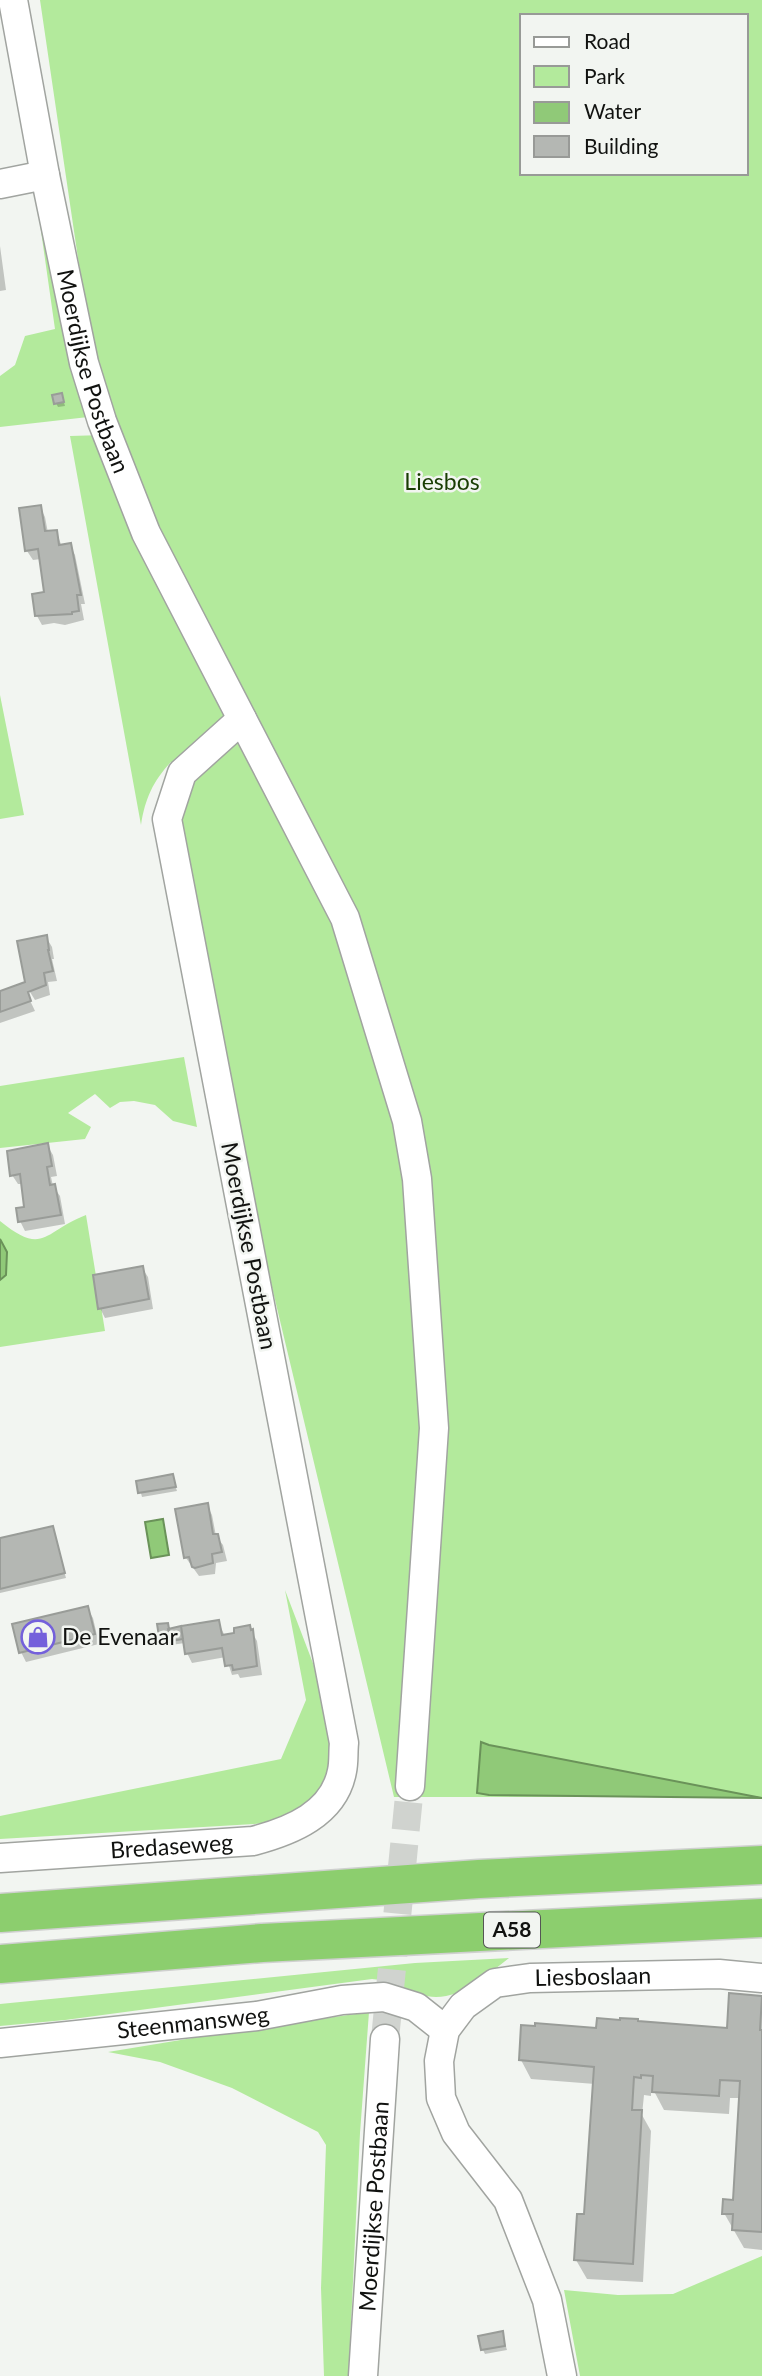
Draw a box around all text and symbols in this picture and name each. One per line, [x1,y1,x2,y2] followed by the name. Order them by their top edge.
[520,14,748,175] legend
[584,28,631,53] text: Road
[584,63,625,88] text: Park
[584,98,641,123] text: Water
[584,133,659,158] text: Building
[52,267,136,477] street label: Moerdijkse Postbaan
[404,467,480,495] park label: Liesbos
[216,1140,284,1352] street label: Moerdijkse Postbaan
[19,1618,57,1656] shop icon: De Evenaar
[62,1622,179,1650] place label: De Evenaar
[109,1827,234,1864] street label: Bredaseweg
[484,1912,540,1948] road number: A58
[534,1960,651,1991] street label: Liesboslaan
[116,1999,271,2044] street label: Steenmansweg
[352,2100,394,2312] street label: Moerdijkse Postbaan

